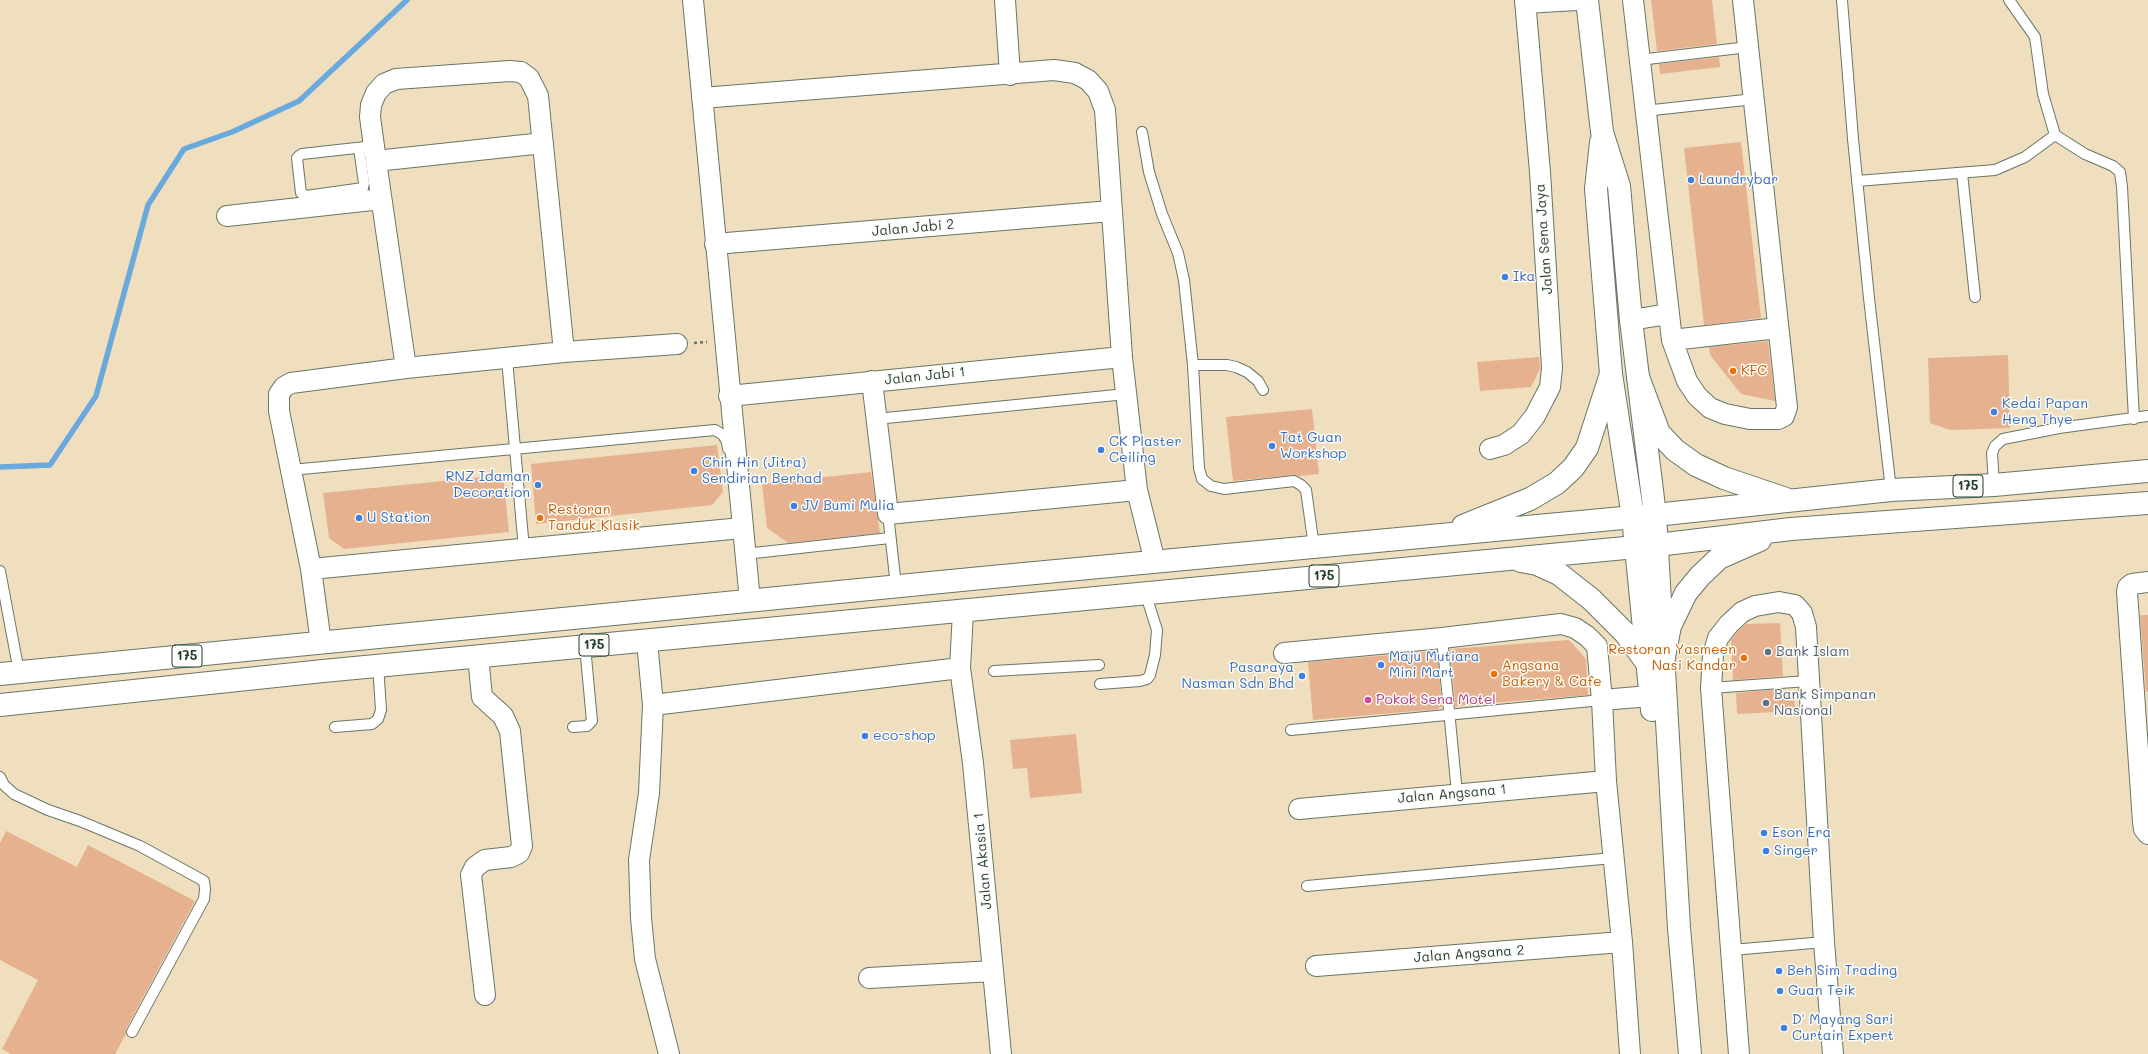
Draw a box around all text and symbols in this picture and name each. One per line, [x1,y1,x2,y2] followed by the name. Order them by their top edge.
[1699,172,1778,188] place label: Laundrybar
[1686,175,1696,185] marker: Laundrybar
[1532,183,1556,295] street label: Jalan Sena Jaya
[871,216,955,240] street label: Jalan Jabi 2
[1513,269,1535,285] place label: Ika
[1500,272,1510,282] marker: Ika
[884,363,966,389] street label: Jalan Jabi 1
[1741,363,1767,379] place label: KFC
[1728,366,1738,376] marker: KFC
[2002,396,2088,428] place label: Kedai Papan Heng Thye
[1989,407,1999,417] marker: Kedai Papan Heng Thye
[1280,430,1347,462] place label: Tat Guan Workshop
[1109,434,1181,466] place label: CK Plaster Ceiling
[1267,441,1277,451] marker: Tat Guan Workshop
[1096,445,1106,455] marker: CK Plaster Ceiling
[702,455,822,488] place label: Chin Hin (Jitra) Sendirian Berhad
[689,466,699,476] marker: Chin Hin (Jitra) Sendirian Berhad
[445,469,530,502] place label: RNZ Idaman Decoration
[1953,475,1983,497] road number: 175
[533,480,543,490] marker: RNZ Idaman Decoration
[802,498,895,514] place label: JV Bumi Mulia
[789,501,799,511] marker: JV Bumi Mulia
[548,502,640,534] place label: Restoran Tanduk Klasik
[367,510,430,526] place label: U Station
[354,513,364,523] marker: U Station
[535,513,545,523] marker: Restoran Tanduk Klasik
[1309,565,1339,587] road number: 175
[579,634,609,656] road number: 175
[1608,642,1736,674] place label: Restoran Yasmeen Nasi Kandar
[1776,644,1849,660] place label: Bank Islam
[172,645,202,667] road number: 175
[1763,647,1773,657] marker: Bank Islam
[1389,649,1479,682] place label: Maju Mutiara Mini Mart
[1739,653,1749,663] marker: Restoran Yasmeen Nasi Kandar
[1502,658,1602,690] place label: Angsana Bakery & Cafe
[1182,660,1294,692] place label: Pasaraya Nasman Sdn Bhd
[1376,660,1386,670] marker: Maju Mutiara Mini Mart
[1489,669,1499,679] marker: Angsana Bakery & Cafe
[1297,671,1307,681] marker: Pasaraya Nasman Sdn Bhd
[1774,687,1876,720] place label: Bank Simpanan Nasional
[1376,692,1496,708] place label: Pokok Sena Motel
[1363,695,1373,705] marker: Pokok Sena Motel
[1761,698,1771,708] marker: Bank Simpanan Nasional
[873,728,936,744] place label: eco-shop
[860,731,870,741] marker: eco-shop
[1397,781,1507,807] street label: Jalan Angsana 1
[970,812,996,910] street label: Jalan Akasia 1
[1772,825,1831,841] place label: Eson Era
[1759,828,1769,838] marker: Eson Era
[1774,843,1818,859] place label: Singer
[1761,846,1771,856] marker: Singer
[1413,942,1525,966] street label: Jalan Angsana 2
[1787,963,1897,979] place label: Beh Sim Trading
[1774,966,1784,976] marker: Beh Sim Trading
[1788,983,1855,999] place label: Guan Teik
[1775,986,1785,996] marker: Guan Teik
[1792,1012,1894,1044] place label: D' Mayang Sari Curtain Expert
[1779,1023,1789,1033] marker: D' Mayang Sari Curtain Expert

